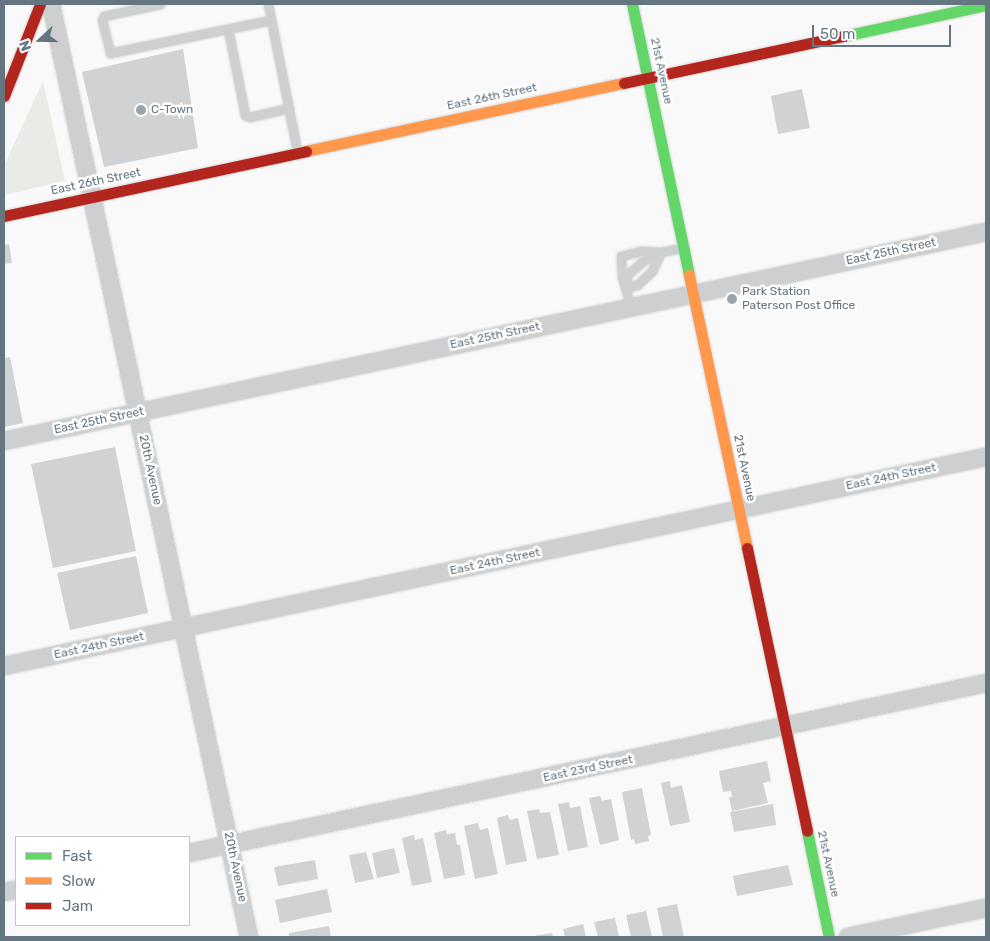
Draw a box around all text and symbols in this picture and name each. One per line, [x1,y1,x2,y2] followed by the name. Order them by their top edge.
[15,15,65,65] north arrow
[815,15,954,47] scale bar
[820,25,855,43] text: 50 m
[647,36,675,106] street label: 21st Avenue
[16,38,35,53] text: N
[446,80,538,114] street label: East 26th Street
[151,103,193,117] place label: C-Town
[135,104,147,116] marker: C-Town
[50,165,142,199] street label: East 26th Street
[845,235,937,269] street label: East 25th Street
[742,285,855,313] place label: Park Station Paterson Post Office
[726,293,738,305] marker: Park Station Paterson Post Office
[449,319,541,353] street label: East 25th Street
[53,404,145,438] street label: East 25th Street
[136,433,164,507] street label: 20th Avenue
[730,433,758,503] street label: 21st Avenue
[845,460,937,494] street label: East 24th Street
[449,545,541,579] street label: East 24th Street
[53,629,145,663] street label: East 24th Street
[542,752,634,786] street label: East 23rd Street
[814,829,842,899] street label: 21st Avenue
[221,830,249,904] street label: 20th Avenue
[15,836,190,926] legend
[62,847,92,865] text: Fast
[62,872,95,890] text: Slow
[62,897,93,915] text: Jam

